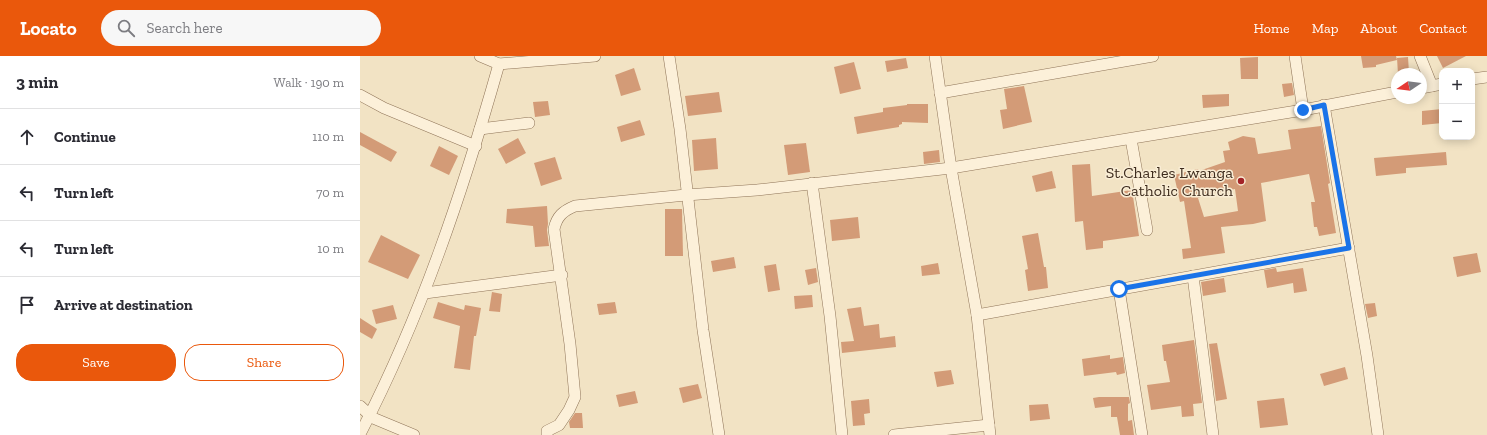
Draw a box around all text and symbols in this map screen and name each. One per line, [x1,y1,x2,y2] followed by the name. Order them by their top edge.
[101,10,381,46] search box
[20,17,77,40] text: Locato
[115,17,137,39] icon: search
[147,19,223,37] text: Search here
[1254,20,1290,37] text: Home
[1312,20,1338,37] text: Map
[1360,20,1397,37] text: About
[1419,20,1467,37] text: Contact
[1391,68,1427,104] north arrow
[1439,68,1475,140] map controls
[1439,68,1475,104] button: +
[16,72,58,92] text: 3 min
[274,75,344,90] text: Walk · 190 m
[1294,101,1312,119] route end
[1439,104,1475,140] button: −
[16,126,38,148] icon: ahead
[54,128,116,146] text: Continue
[312,129,344,144] text: 110 m
[1106,163,1233,200] place label: St.Charles Lwanga Catholic Church
[1236,176,1246,186] marker: St.Charles Lwanga Catholic Church
[16,182,38,204] icon: left
[54,184,114,202] text: Turn left
[316,185,344,200] text: 70 m
[16,238,38,260] icon: left
[54,240,114,258] text: Turn left
[317,241,344,256] text: 10 m
[1110,280,1128,298] route start
[16,294,38,316] icon: arrive
[54,296,193,314] text: Arrive at destination
[16,344,176,381] button: Save
[184,344,344,381] button: Share

